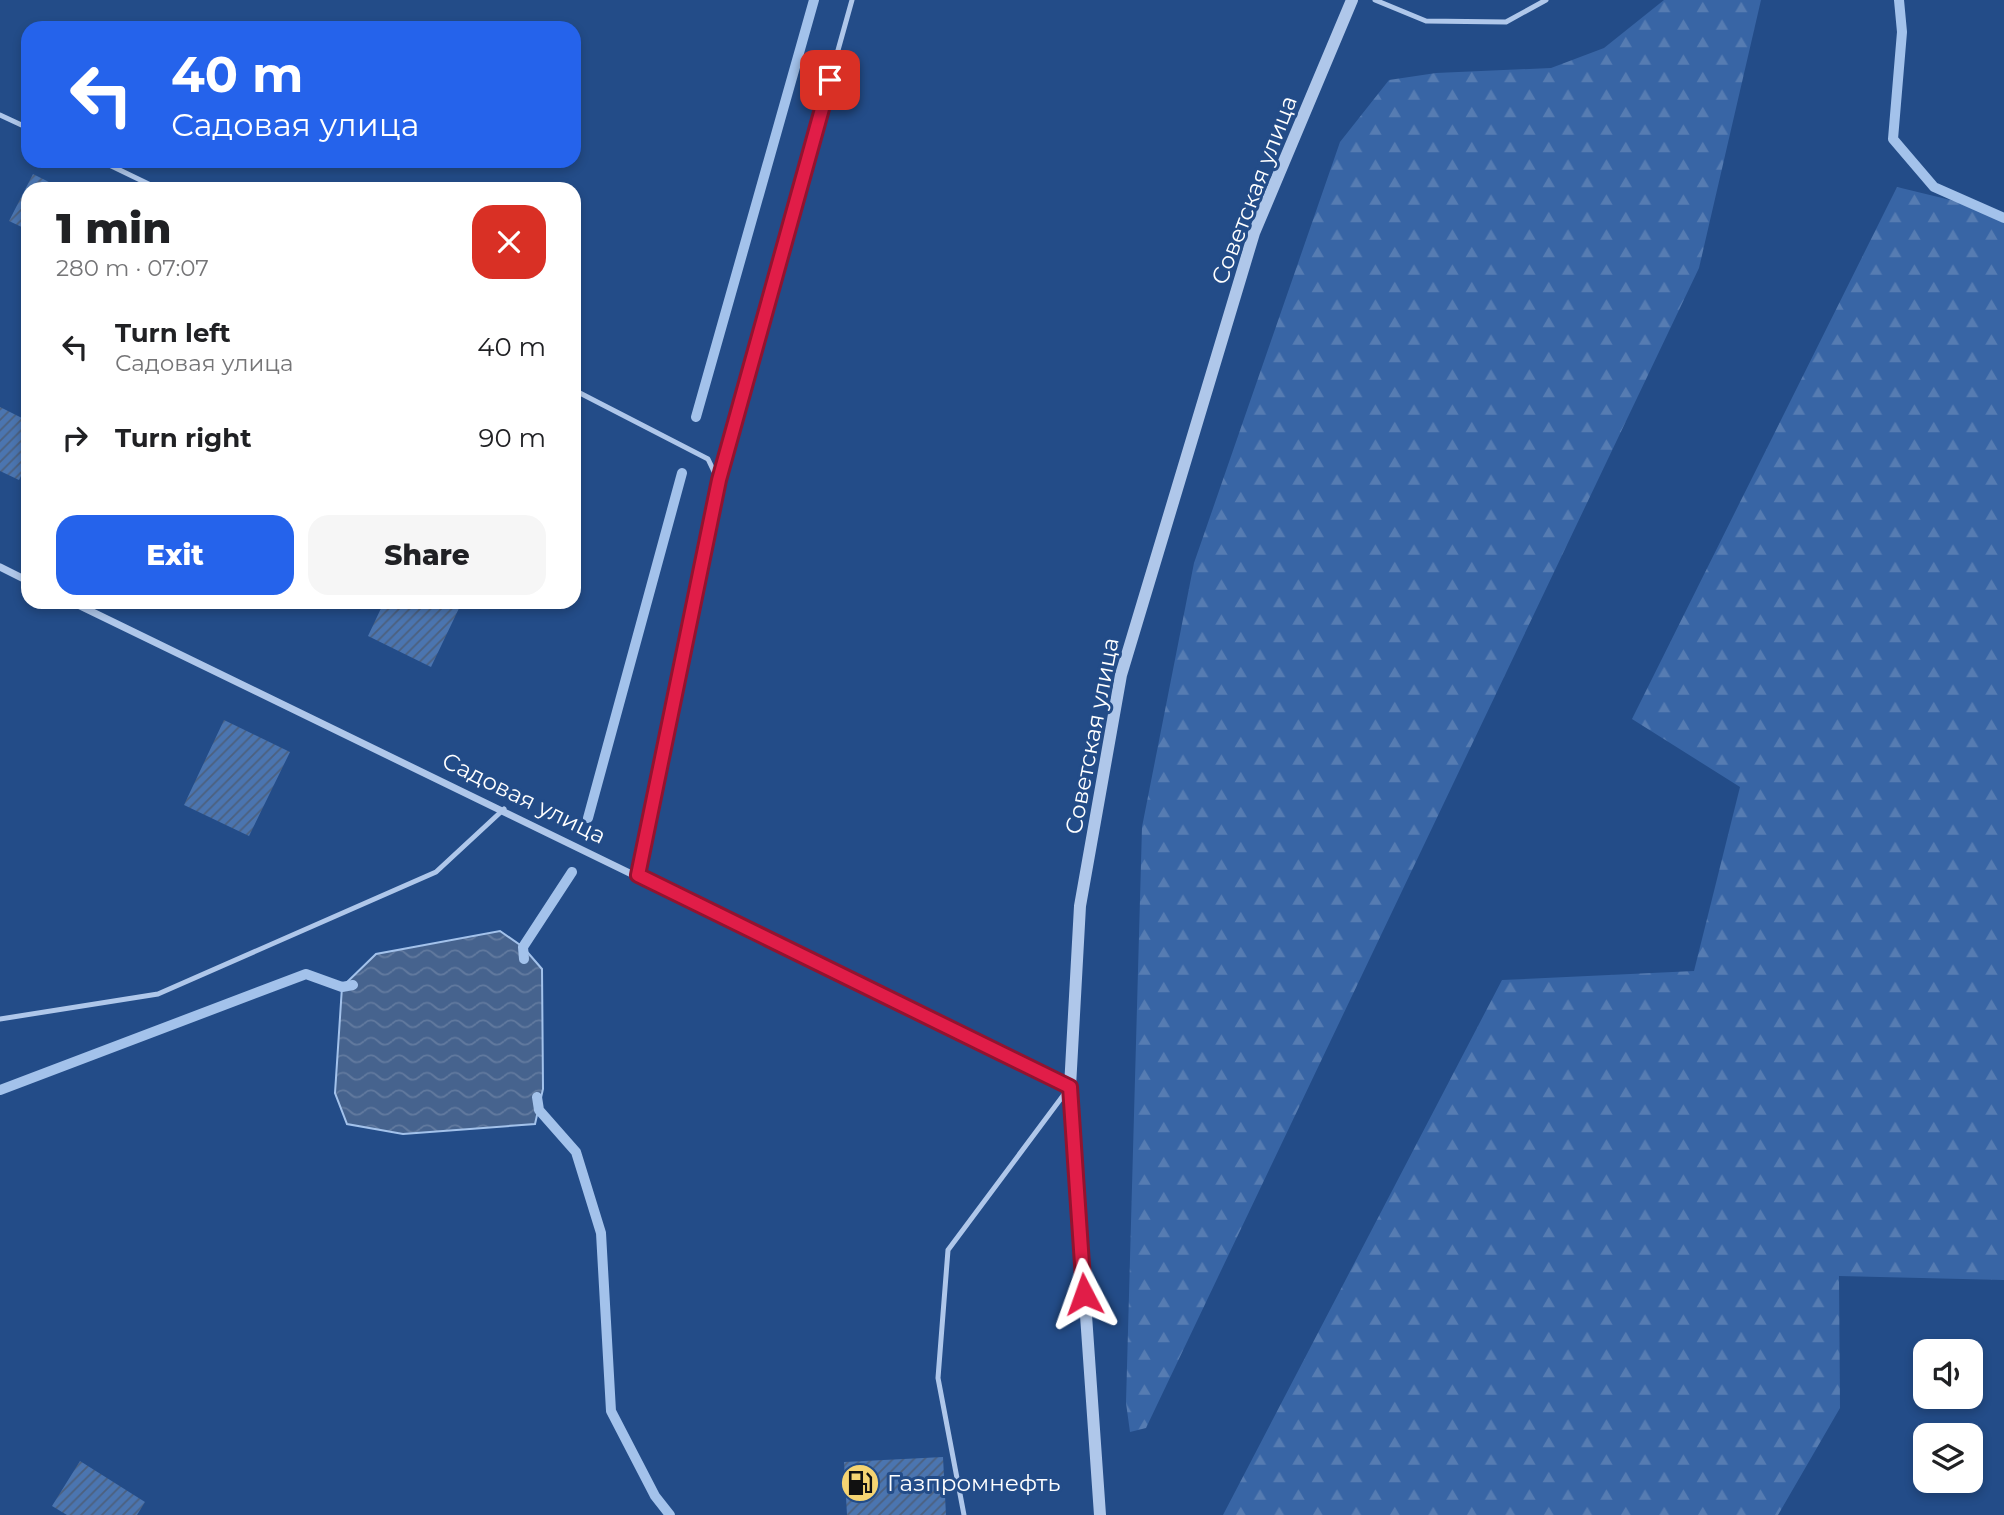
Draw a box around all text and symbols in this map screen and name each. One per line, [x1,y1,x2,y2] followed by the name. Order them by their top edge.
[171,45,303,104] text: 40 m
[56,49,147,140] icon: left
[800,50,860,110] pin
[811,61,849,99] icon: arrive
[1205,92,1303,288] street label: Советская улица
[171,105,419,144] text: Садовая улица
[56,202,172,254] text: 1 min
[472,205,546,279] button: close
[56,254,209,282] text: 280 m · 07:07
[115,317,231,349] text: Turn left
[56,328,94,366] icon: left
[477,331,546,363] text: 40 m
[115,349,293,377] text: Садовая улица
[56,419,94,457] icon: right
[115,422,251,454] text: Turn right
[479,422,546,454] text: 90 m
[56,515,294,595] button: Exit
[308,515,546,595] button: Share
[1059,635,1125,837] street label: Советская улица
[438,746,610,850] street label: Садовая улица
[1047,1257,1121,1331] position arrow
[1913,1339,1983,1493] map controls
[1913,1339,1983,1409] button: sound
[1913,1423,1983,1493] button: layers
[839,1462,881,1504] fuel station icon: Газпромнефть
[887,1469,1060,1497] place label: Газпромнефть

